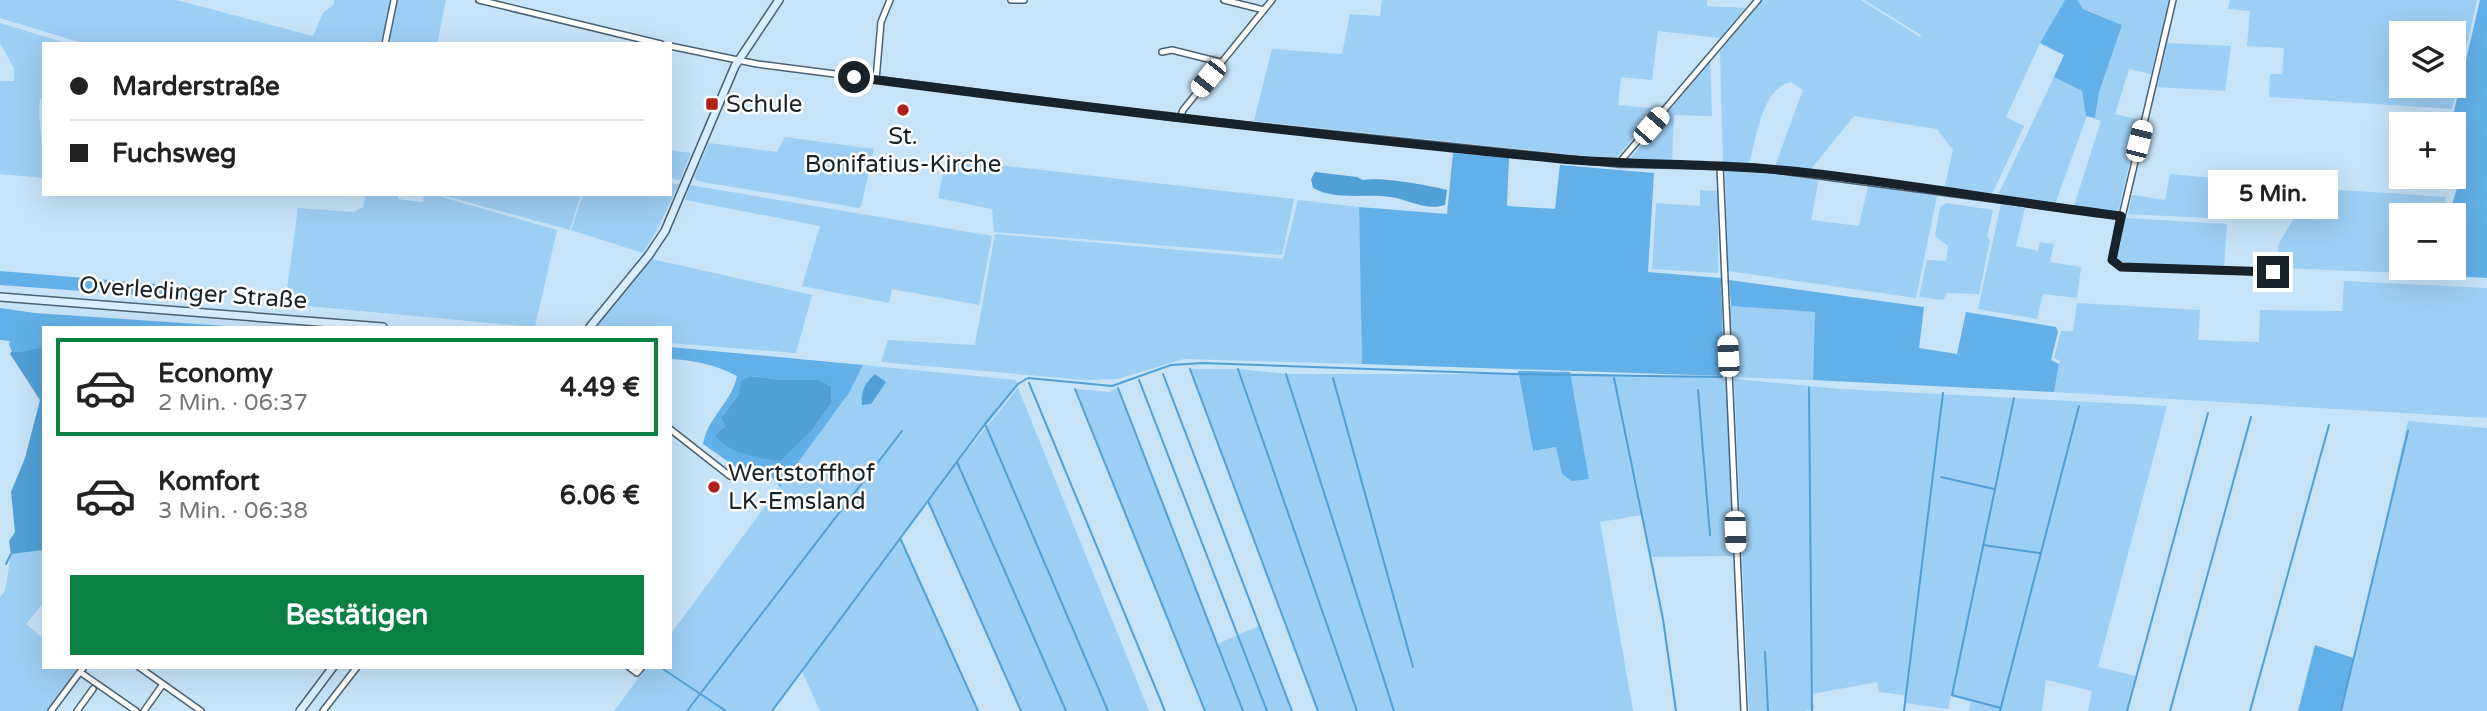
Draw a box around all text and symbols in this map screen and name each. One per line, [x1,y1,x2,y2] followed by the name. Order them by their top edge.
[2389,21,2466,280] map controls
[2389,21,2466,98] button: layers
[1187,55,1230,101] car
[838,61,870,93] route start
[112,71,280,102] text: Marderstraße
[726,90,802,119] place label: Schule
[704,96,720,112] marker: Schule
[895,102,911,118] marker: St. Bonifatius-Kirche
[1630,103,1673,149] car
[2389,112,2466,189] button: +
[2124,118,2155,164] car
[805,122,1001,179] place label: St. Bonifatius-Kirche
[112,138,236,169] text: Fuchsweg
[2208,170,2338,219] callout: 5 Min.
[2239,180,2307,208] text: 5 Min.
[2389,203,2466,280] button: −
[2257,256,2289,288] route end
[78,271,308,315] street label: Overledinger Straße
[1717,334,1740,378] car
[74,356,137,419] icon: car
[158,358,273,389] text: Economy
[560,372,640,403] text: 4.49 €
[158,389,308,417] text: 2 Min. · 06:37
[728,459,876,516] place label: Wertstoffhof LK-Emsland
[74,464,137,527] icon: car
[158,466,260,497] text: Komfort
[706,479,722,495] marker: Wertstoffhof LK-Emsland
[560,480,640,511] text: 6.06 €
[158,497,308,525] text: 3 Min. · 06:38
[1724,511,1747,553] car
[70,575,644,655] button: Bestätigen

